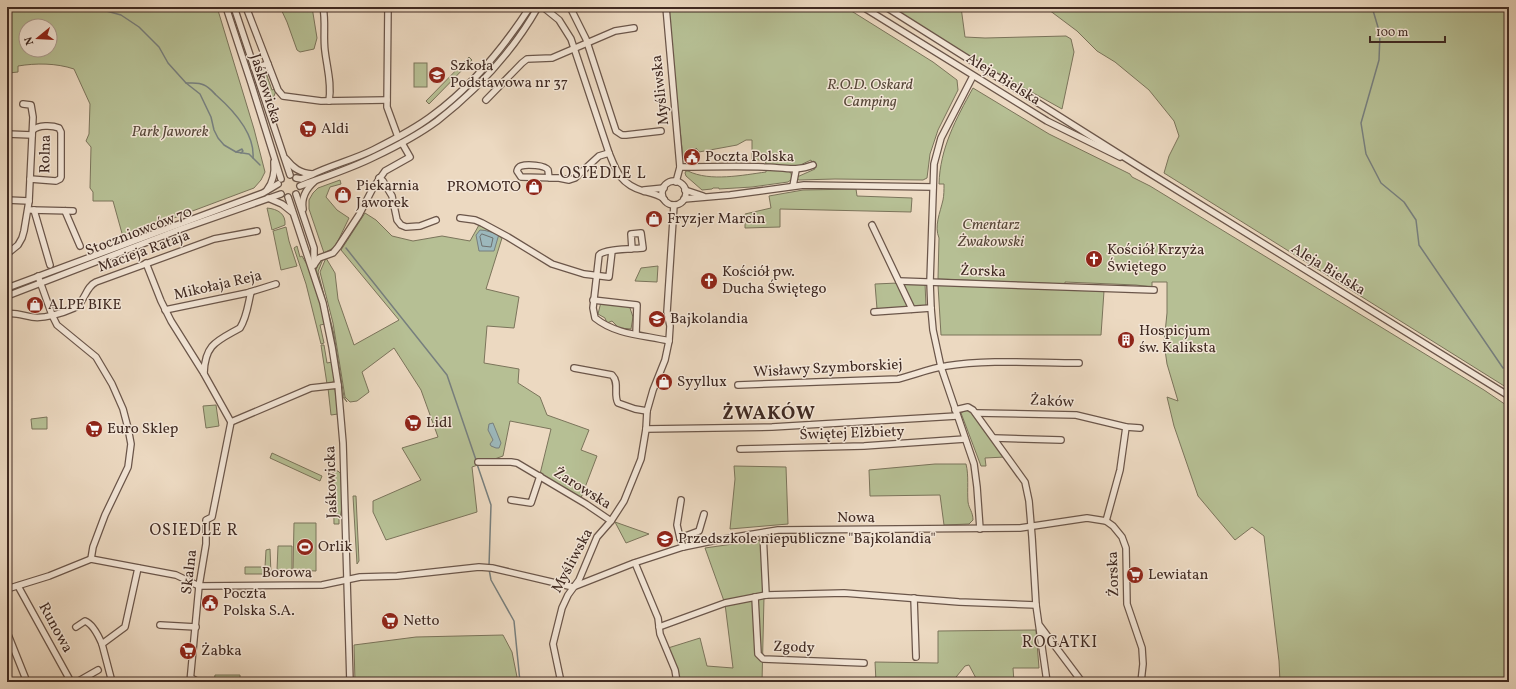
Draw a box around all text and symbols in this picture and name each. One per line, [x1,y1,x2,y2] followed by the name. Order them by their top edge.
[18,18,58,58] north arrow
[1370,18,1445,44] scale bar
[1376,25,1409,41] text: 100 m
[22,35,38,47] text: N
[962,49,1044,111] street label: Aleja Bielska
[244,51,286,127] street label: Jaśkowicka
[647,54,675,126] street label: Myśliwska
[450,56,568,94] place label: Szkoła Podstawowa nr 37
[427,65,447,85] school or university icon: Szkoła Podstawowa nr 37
[827,75,913,113] park label: R.O.D. Oskard Camping
[298,119,318,139] supermarket icon: Aldi
[321,119,349,140] place label: Aldi
[131,122,209,143] park label: Park Jaworek
[35,134,57,174] street label: Rolna
[682,147,702,167] public building icon: Poczta Polska
[705,147,794,168] place label: Poczta Polska
[559,163,647,185] district label: OSIEDLE L
[356,176,419,214] place label: Piekarnia Jaworek
[447,177,521,198] place label: PROMOTO
[524,177,544,197] shop icon: PROMOTO
[333,185,353,205] shop icon: Piekarnia Jaworek
[83,202,195,262] street label: Stoczniowców 70
[644,209,664,229] shop icon: Fryzjer Marcin
[667,209,765,230] place label: Fryzjer Marcin
[957,215,1024,253] park label: Cmentarz Żwakowski
[95,226,193,278] street label: Macieja Rataja
[1287,239,1369,301] street label: Aleja Bielska
[1107,240,1205,278] place label: Kościół Krzyża Świętego
[1084,249,1104,269] church icon: Kościół Krzyża Świętego
[960,261,1006,283] street label: Żorska
[722,262,827,300] place label: Kościół pw. Ducha Świętego
[172,266,264,306] street label: Mikołaja Reja
[699,271,719,291] church icon: Kościół pw. Ducha Świętego
[25,295,45,315] shop icon: ALPE BIKE
[48,295,122,316] place label: ALPE BIKE
[647,309,667,329] school or university icon: Bajkolandia
[670,309,748,330] place label: Bajkolandia
[1139,321,1216,359] place label: Hospicjum św. Kaliksta
[1116,330,1136,350] building icon: Hospicjum św. Kaliksta
[753,355,903,383] street label: Wisławy Szymborskiej
[654,372,674,392] shop icon: Syyllux
[677,372,727,393] place label: Syyllux
[1029,390,1075,414] street label: Żaków
[722,401,816,427] district label: ŻWAKÓW
[403,413,423,433] supermarket icon: Lidl
[426,413,452,434] place label: Lidl
[84,419,104,439] supermarket icon: Euro Sklep
[107,419,178,440] place label: Euro Sklep
[799,422,905,446] street label: Świętej Elżbiety
[320,445,344,519] street label: Jaśkowicka
[549,463,615,515] street label: Żarowska
[837,508,875,529] street label: Nowa
[149,520,239,542] district label: OSIEDLE R
[547,525,599,597] street label: Myśliwska
[655,529,675,549] school or university icon: Przedszkole niepubliczne "Bajkolandia"
[678,529,936,550] place label: Przedszkole niepubliczne "Bajkolandia"
[295,537,315,557] sports icon: Orlik
[318,537,352,558] place label: Orlik
[177,548,203,596] street label: Skalna
[1103,551,1125,597] street label: Żorska
[262,563,312,584] street label: Borowa
[1125,565,1145,585] supermarket icon: Lewiatan
[1148,565,1208,586] place label: Lewiatan
[223,584,295,622] place label: Poczta Polska S.A.
[200,593,220,613] public building icon: Poczta Polska S.A.
[33,599,77,657] street label: Runowa
[380,611,400,631] supermarket icon: Netto
[403,611,439,632] place label: Netto
[1022,632,1098,654] district label: ROGATKI
[773,637,815,659] street label: Zgody
[178,641,198,661] supermarket icon: Żabka
[201,641,242,662] place label: Żabka

